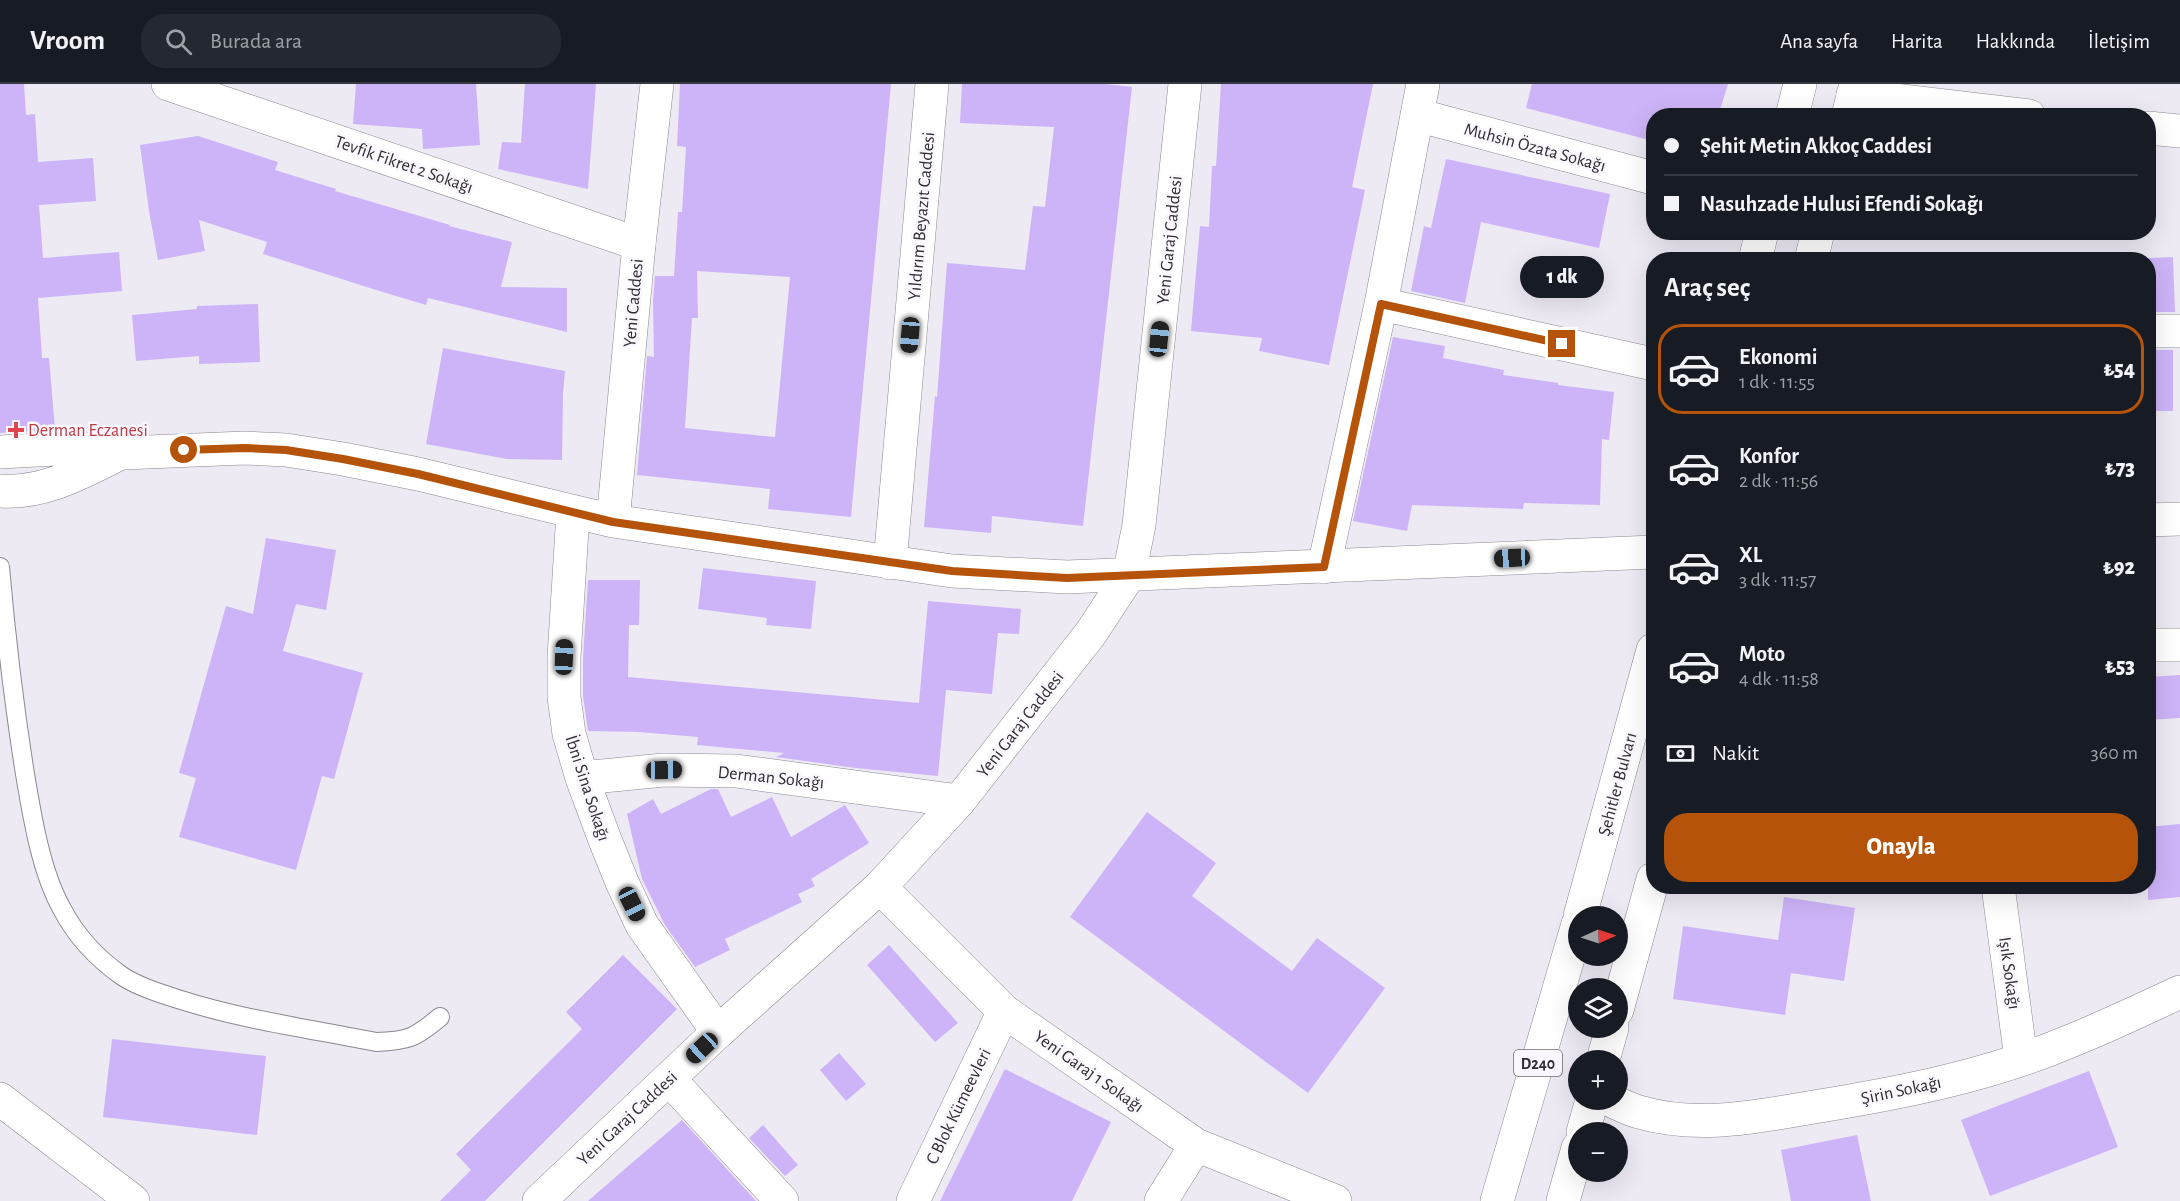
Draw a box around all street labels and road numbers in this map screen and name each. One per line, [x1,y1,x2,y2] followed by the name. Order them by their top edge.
[1462,118,1608,176] street label: Muhsin Özata Sokağı
[906,131,938,301] street label: Yıldırım Beyazıt Caddesi
[332,133,475,197] street label: Tevfik Fikret 2 Sokağı
[1154,175,1186,305] street label: Yeni Garaj Caddesi
[621,258,647,348] street label: Yeni Caddesi
[974,668,1068,781] street label: Yeni Garaj Caddesi
[1596,731,1640,838] street label: Şehitler Bulvarı
[561,733,615,843] street label: İbni Sina Sokağı
[717,763,825,793] street label: Derman Sokağı
[1995,936,2023,1010] street label: Işık Sokağı
[1030,1027,1146,1116] street label: Yeni Garaj 1 Sokağı
[923,1046,995,1167] street label: C Blok Kümeevleri
[1514,1050,1562,1076] road number: D240
[574,1068,681,1169] street label: Yeni Garaj Caddesi
[1859,1074,1943,1108] street label: Şirin Sokağı

